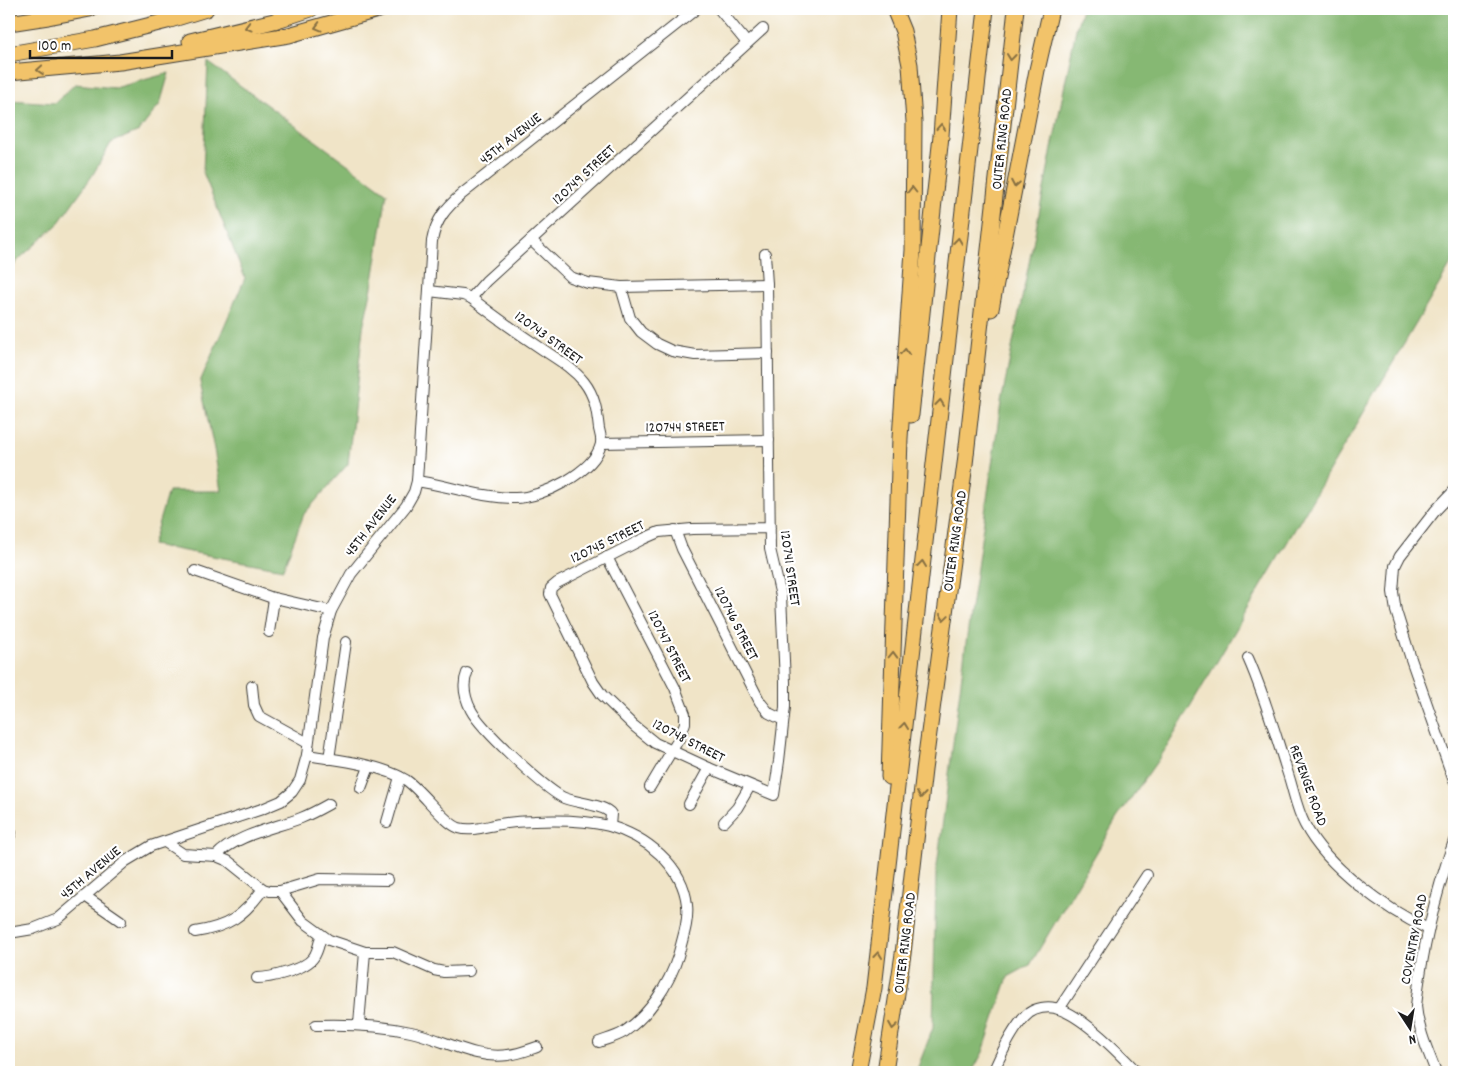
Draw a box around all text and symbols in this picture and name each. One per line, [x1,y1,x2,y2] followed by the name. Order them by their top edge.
[243,21,252,32] one-way arrow
[313,21,322,32] one-way arrow
[30,28,172,60] scale bar
[38,36,71,58] text: 100 m
[1006,53,1017,61] one-way arrow
[36,64,44,75] one-way arrow
[987,87,1019,191] street label: OUTER RING ROAD
[475,108,547,171] street label: 45TH AVENUE
[936,123,947,131] one-way arrow
[548,140,621,211] street label: 120749 STREET
[1010,179,1020,188] one-way arrow
[907,186,917,194] one-way arrow
[952,237,963,245] one-way arrow
[509,306,586,371] street label: 120743 STREET
[900,348,911,356] one-way arrow
[934,399,945,407] one-way arrow
[645,416,725,440] street label: 120744 STREET
[938,489,974,593] street label: OUTER RING ROAD
[340,490,403,562] street label: 45TH AVENUE
[567,515,649,570] street label: 120745 STREET
[773,529,805,608] street label: 120741 STREET
[916,560,927,568] one-way arrow
[707,583,763,665] street label: 120746 STREET
[641,607,696,687] street label: 120747 STREET
[939,613,950,621] one-way arrow
[888,651,898,658] one-way arrow
[648,714,728,770] street label: 120748 STREET
[898,722,909,730] one-way arrow
[1282,742,1332,830] street label: REVENGE ROAD
[916,792,927,800] one-way arrow
[56,841,127,906] street label: 45TH AVENUE
[889,891,923,995] street label: OUTER RING ROAD
[1395,892,1435,986] street label: COVENTRY ROAD
[872,951,883,959] one-way arrow
[1386,1004,1436,1054] north arrow
[889,1022,899,1031] one-way arrow
[1407,1028,1418,1049] text: N

